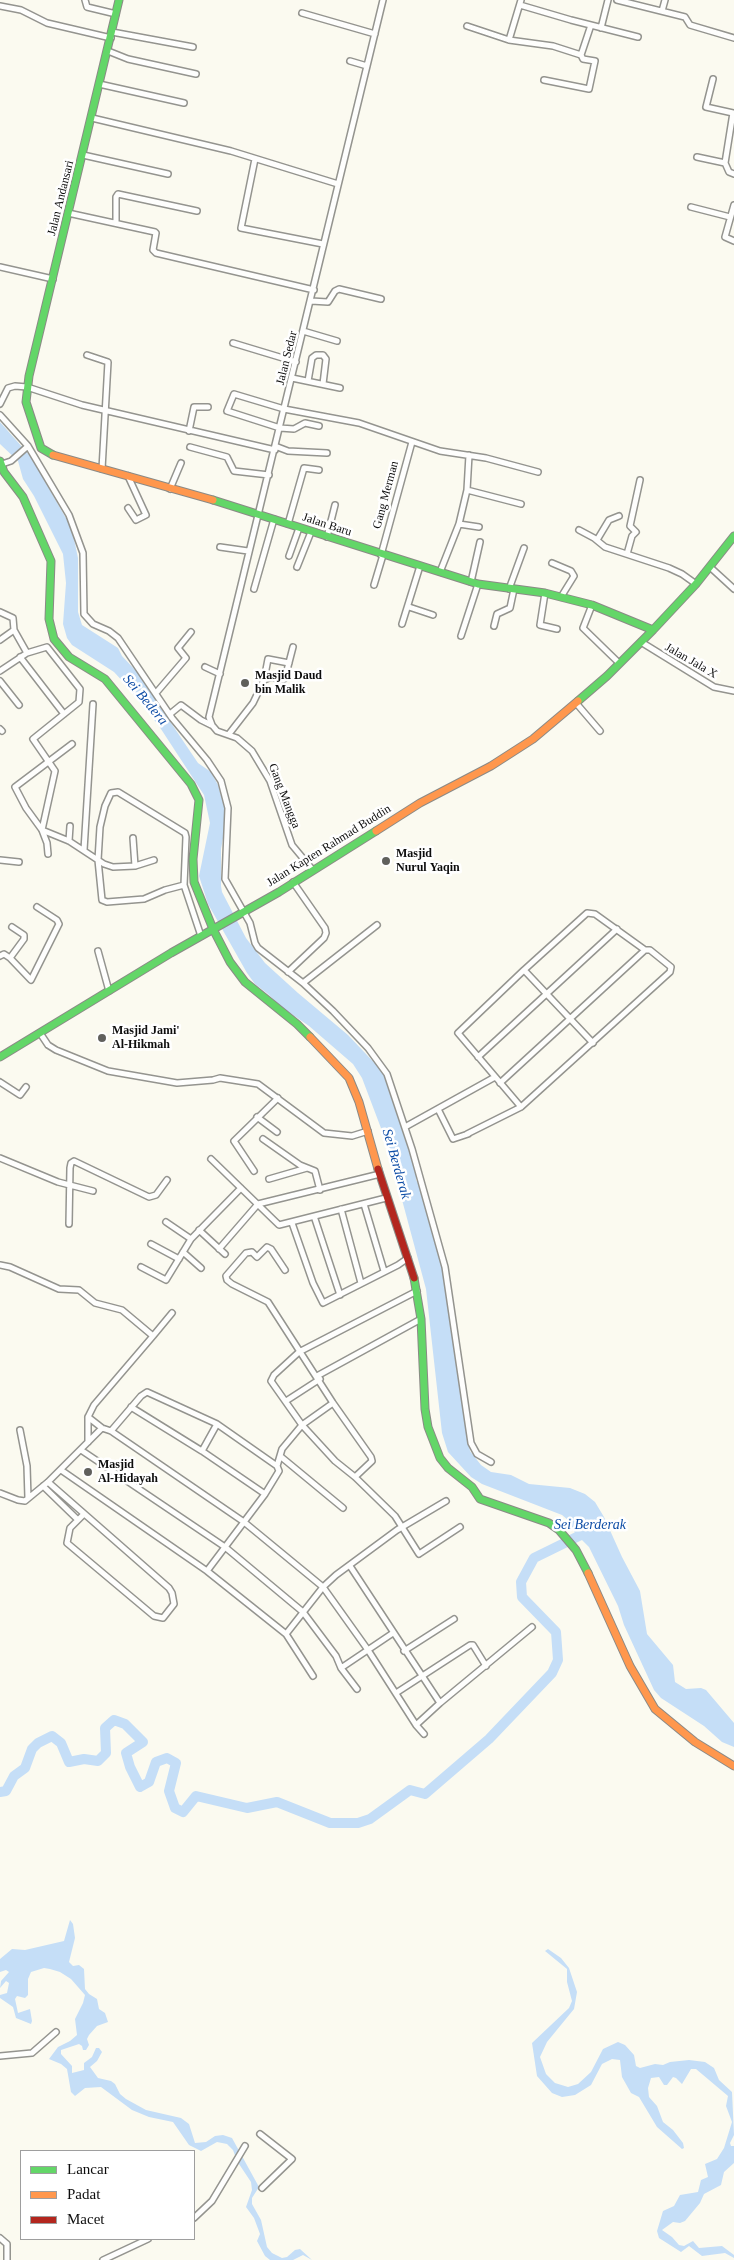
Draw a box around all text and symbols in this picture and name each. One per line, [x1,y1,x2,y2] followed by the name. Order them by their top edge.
[45,159,77,237] street label: Jalan Andansari
[273,330,301,386] street label: Jalan Sedar
[370,460,402,530] street label: Gang Merman
[301,510,353,540] street label: Jalan Baru
[662,640,720,682] street label: Jalan Jala X
[255,669,322,697] place label: Masjid Daud bin Malik
[119,671,171,729] water label: Sei Bedera
[239,677,251,689] marker: Masjid Daud bin Malik
[265,762,303,830] street label: Gang Mangga
[264,802,394,890] street label: Jalan Kapten Rahmad Buddin
[396,847,460,875] place label: Masjid Nurul Yaqin
[380,855,392,867] marker: Masjid Nurul Yaqin
[112,1024,180,1052] place label: Masjid Jami' Al-Hikmah
[96,1032,108,1044] marker: Masjid Jami' Al-Hikmah
[378,1127,414,1201] water label: Sei Berderak
[98,1458,158,1486] place label: Masjid Al-Hidayah
[82,1466,94,1478] marker: Masjid Al-Hidayah
[554,1517,626,1533] water label: Sei Berderak
[20,2150,195,2240] legend
[67,2161,109,2177] text: Lancar
[67,2186,100,2202] text: Padat
[67,2211,104,2227] text: Macet

